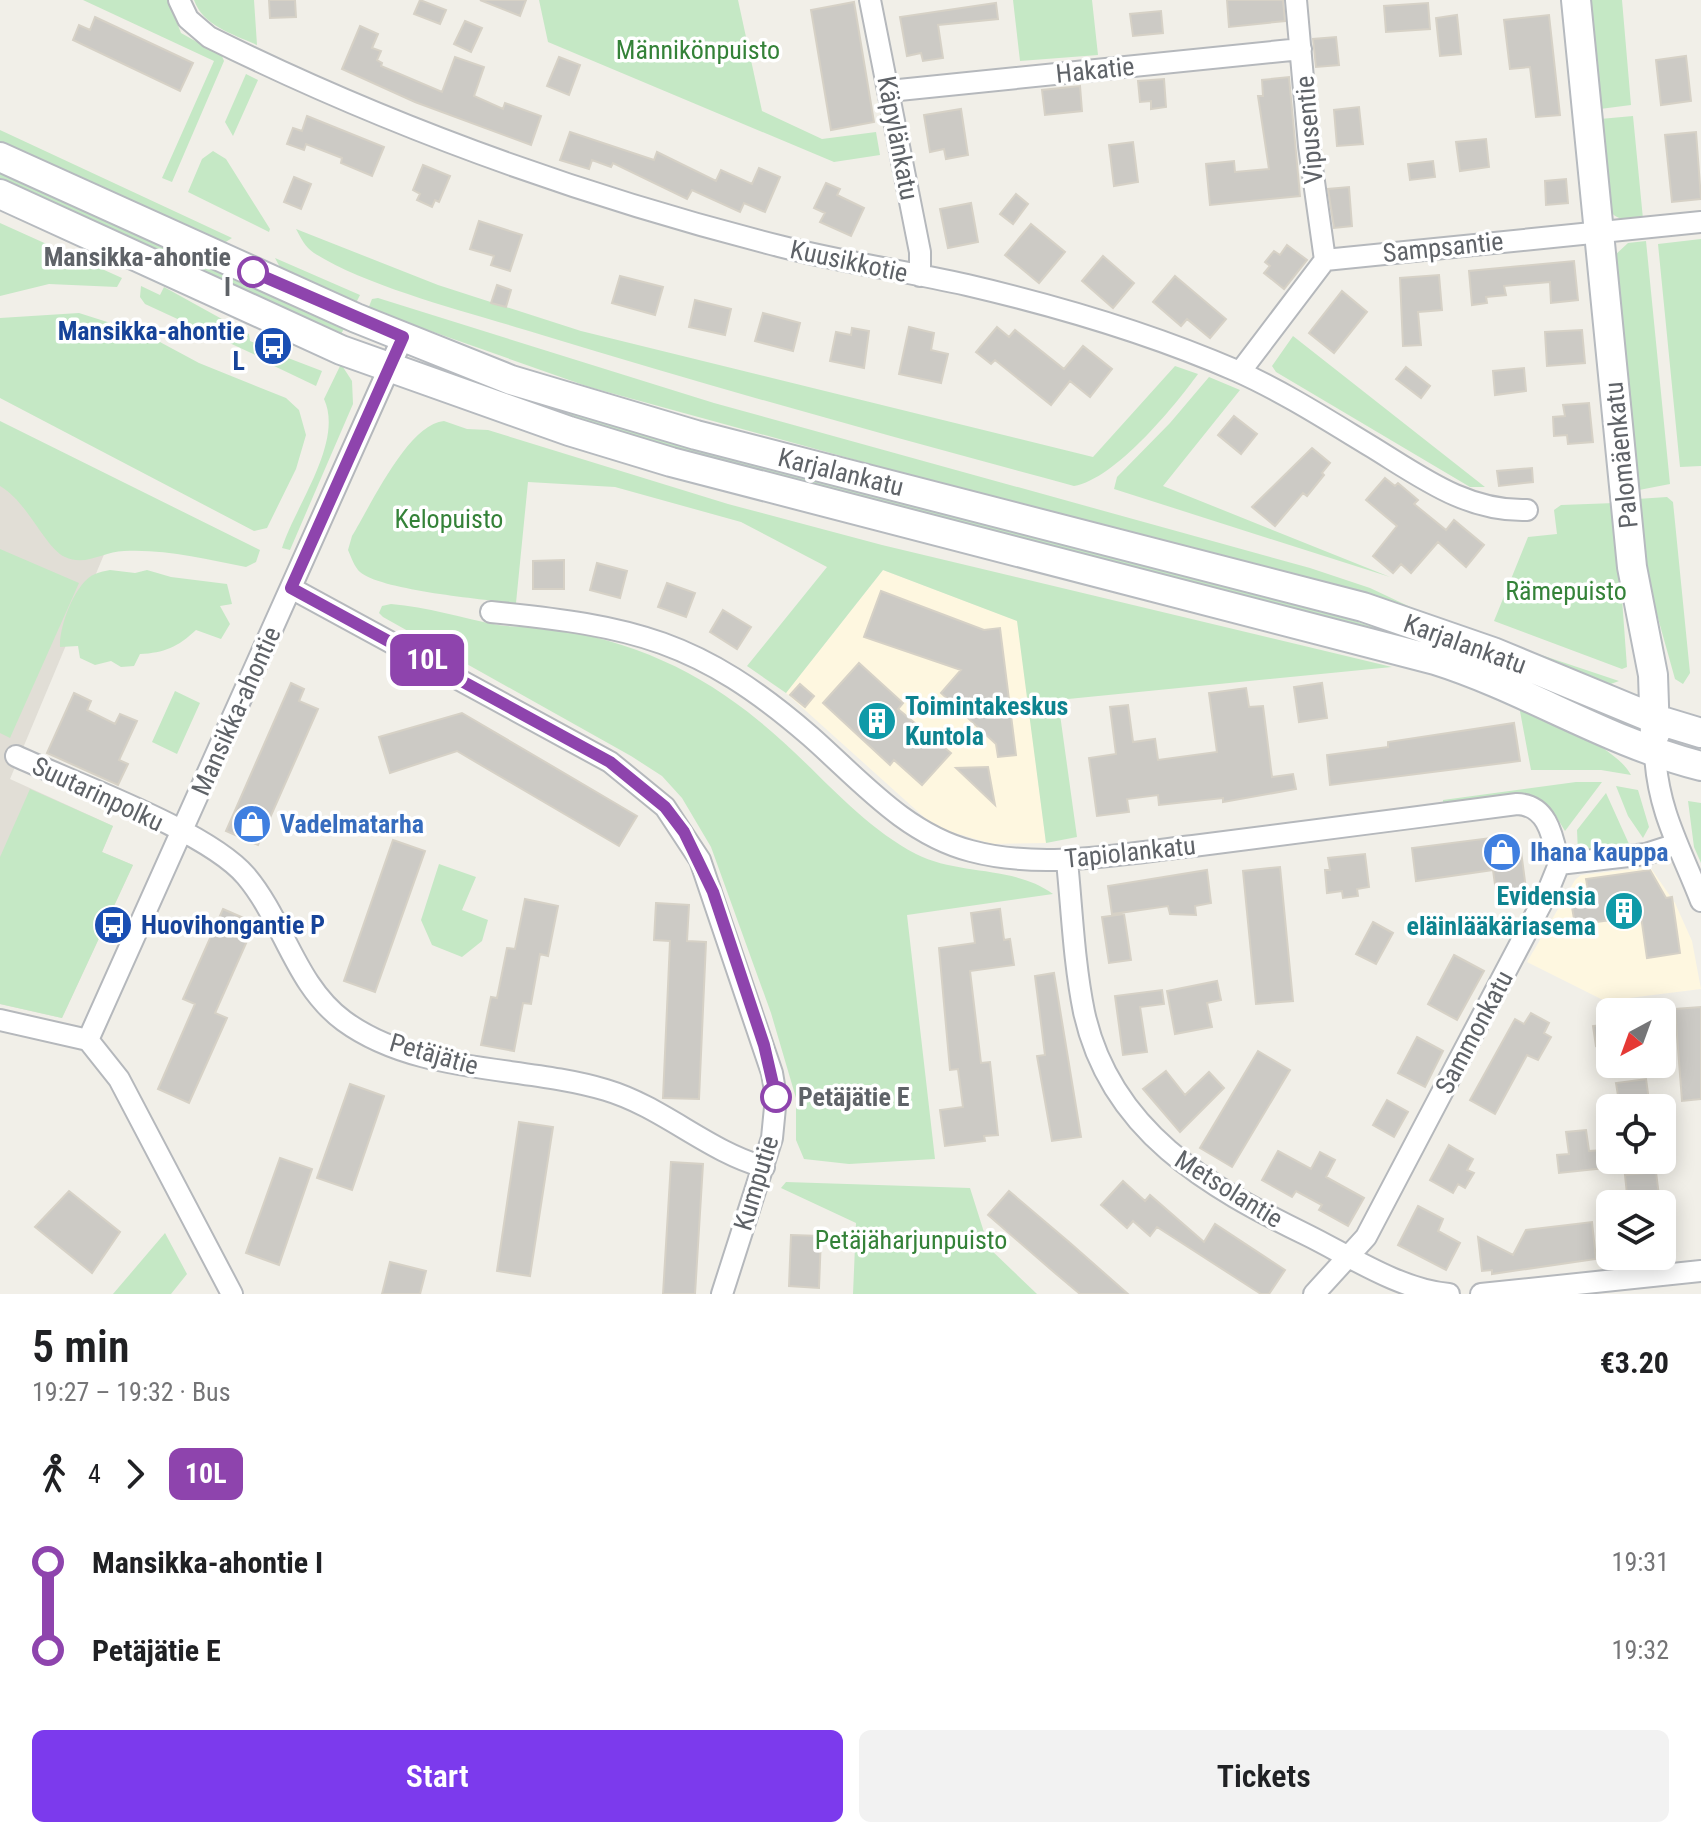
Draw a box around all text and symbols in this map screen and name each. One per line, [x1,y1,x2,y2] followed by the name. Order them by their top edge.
[616,35,780,65] park label: Männikönpuisto
[1054,51,1136,89] street label: Hakatie
[871,73,925,203] street label: Käpylänkatu
[1289,75,1329,185] street label: Vipusentie
[1381,226,1505,268] street label: Sampsantie
[788,234,910,288] street label: Kuusikkotie
[44,242,231,302] place label: Mansikka-ahontie I
[238,257,268,287] marker: Mansikka-ahontie I
[58,316,245,376] place label: Mansikka-ahontie L
[252,325,294,367] bus stop icon: Mansikka-ahontie L
[1598,380,1644,530] street label: Palomäenkatu
[775,442,907,502] street label: Karjalankatu
[395,504,503,534] park label: Kelopuisto
[1505,576,1627,606] park label: Rämepuisto
[1400,608,1530,680] street label: Karjalankatu
[185,622,287,800] street label: Mansikka-ahontie
[381,634,473,686] line badge: 10L
[406,643,448,676] text: 10L
[905,691,1068,751] place label: Toimintakeskus Kuntola
[856,700,898,742] building icon: Toimintakeskus Kuntola
[28,751,168,837] street label: Suutarinpolku
[231,803,273,845] shop icon: Vadelmatarha
[280,809,424,839] place label: Vadelmatarha
[1063,830,1197,874] street label: Tapiolankatu
[1481,831,1523,873] shop icon: Ihana kauppa
[1530,837,1669,867] place label: Ihana kauppa
[1406,881,1596,941] place label: Evidensia eläinlääkäriasema
[1603,890,1645,932] building icon: Evidensia eläinlääkäriasema
[92,904,134,946] bus stop icon: Huovihongantie P
[141,910,325,940] place label: Huovihongantie P
[1429,965,1519,1099] street label: Sammonkatu
[1596,998,1676,1078] north arrow
[1596,998,1676,1270] map controls
[386,1027,482,1081] street label: Petäjätie
[761,1082,791,1112] marker: Petäjätie E
[798,1082,910,1112] place label: Petäjätie E
[1596,1094,1676,1174] button: locate
[727,1132,785,1234] street label: Kumputie
[1170,1144,1288,1234] street label: Metsolantie
[1596,1190,1676,1270] button: layers
[815,1225,1007,1255] park label: Petäjäharjunpuisto
[32,1321,129,1373] text: 5 min
[1600,1345,1669,1380] text: €3.20
[32,1377,231,1407] text: 19:27 – 19:32 · Bus
[32,1452,76,1496] icon: walk
[113,1452,157,1496] icon: forward
[185,1457,227,1490] text: 10L
[88,1459,101,1489] text: 4
[92,1545,323,1580] text: Mansikka-ahontie I
[1612,1547,1669,1577] text: 19:31
[92,1633,221,1668] text: Petäjätie E
[1612,1635,1669,1665] text: 19:32
[32,1730,843,1822] button: Start
[859,1730,1669,1822] button: Tickets

